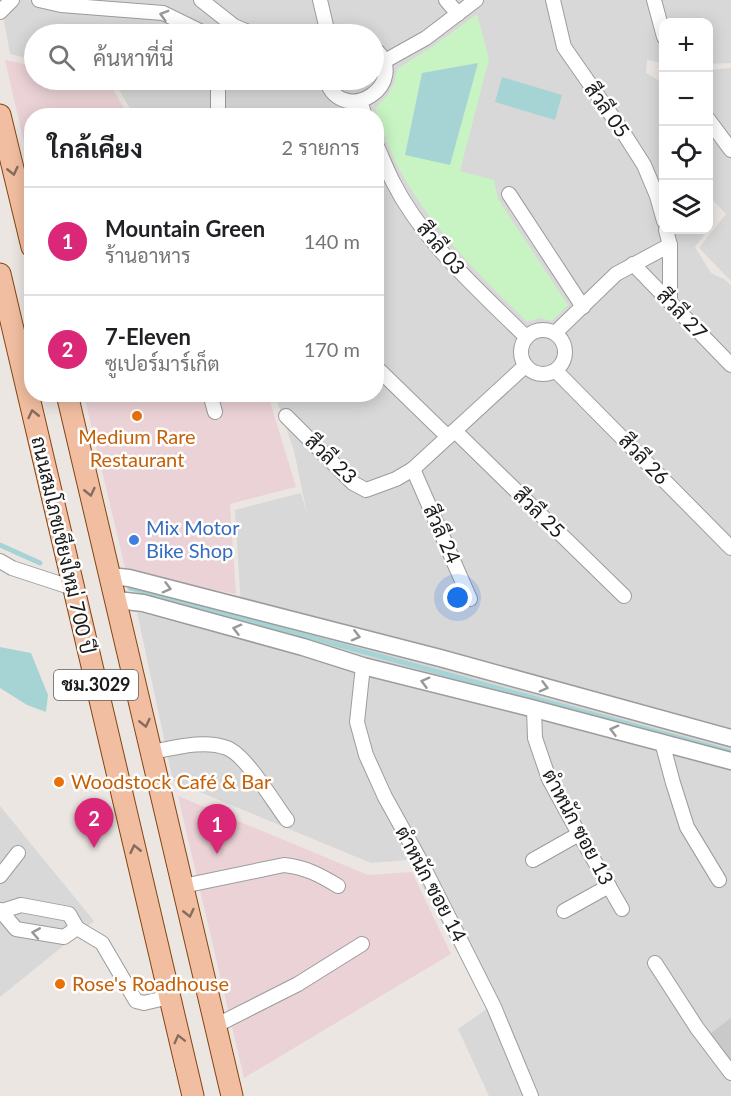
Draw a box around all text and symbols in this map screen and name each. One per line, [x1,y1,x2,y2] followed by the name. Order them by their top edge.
[159,10,169,23] one-way arrow
[659,18,713,234] map controls
[659,18,713,72] button: +
[24,24,384,90] search box
[45,41,78,74] icon: search
[93,44,173,71] text: ค้นหาที่นี่
[659,72,713,126] button: −
[580,77,635,142] street label: สีวลี 05
[659,126,713,180] button: locate
[48,132,143,164] text: ใกล้เคียง
[282,135,360,159] text: 2 รายการ
[6,166,19,176] one-way arrow
[659,180,713,234] button: layers
[105,215,265,242] text: Mountain Green
[413,216,471,279] street label: สีวลี 03
[62,229,73,253] text: 1
[304,229,360,253] text: 140 m
[105,243,191,267] text: ร้านอาหาร
[653,283,713,344] street label: สีวลี 27
[105,323,191,350] text: 7-Eleven
[62,337,73,361] text: 2
[304,337,360,361] text: 170 m
[105,351,220,375] text: ซูเปอร์มาร์เก็ต
[27,409,40,419] one-way arrow
[130,409,144,423] marker: Medium Rare Restaurant
[78,424,196,471] place label: Medium Rare Restaurant
[301,428,362,488] street label: สีวลี 23
[615,428,675,489] street label: สีวลี 26
[27,434,101,656] street label: ถนนสมโภชเชียงใหม่ 700 ปี
[509,482,570,542] street label: สีวลี 25
[83,487,96,497] one-way arrow
[419,500,467,567] street label: สีวลี 24
[146,515,240,562] place label: Mix Motor Bike Shop
[127,533,141,547] marker: Mix Motor Bike Shop
[161,581,172,593] one-way arrow
[443,583,472,612] your location
[232,624,243,636] one-way arrow
[350,629,360,642] one-way arrow
[54,670,138,700] road number: ชม.3029
[420,677,431,689] one-way arrow
[539,679,549,692] one-way arrow
[138,718,151,728] one-way arrow
[609,724,619,737] one-way arrow
[538,764,619,889] street label: ตำหนัก ซอย 13
[71,769,272,793] place label: Woodstock Café & Bar
[52,775,66,789] marker: Woodstock Café & Bar
[74,798,113,848] pin: 2
[198,804,236,854] pin: 1
[391,821,473,946] street label: ตำหนัก ซอย 14
[129,845,142,855] one-way arrow
[182,908,195,918] one-way arrow
[32,927,42,940] one-way arrow
[72,971,229,995] place label: Rose's Roadhouse
[53,977,67,991] marker: Rose's Roadhouse
[174,1034,187,1044] one-way arrow

